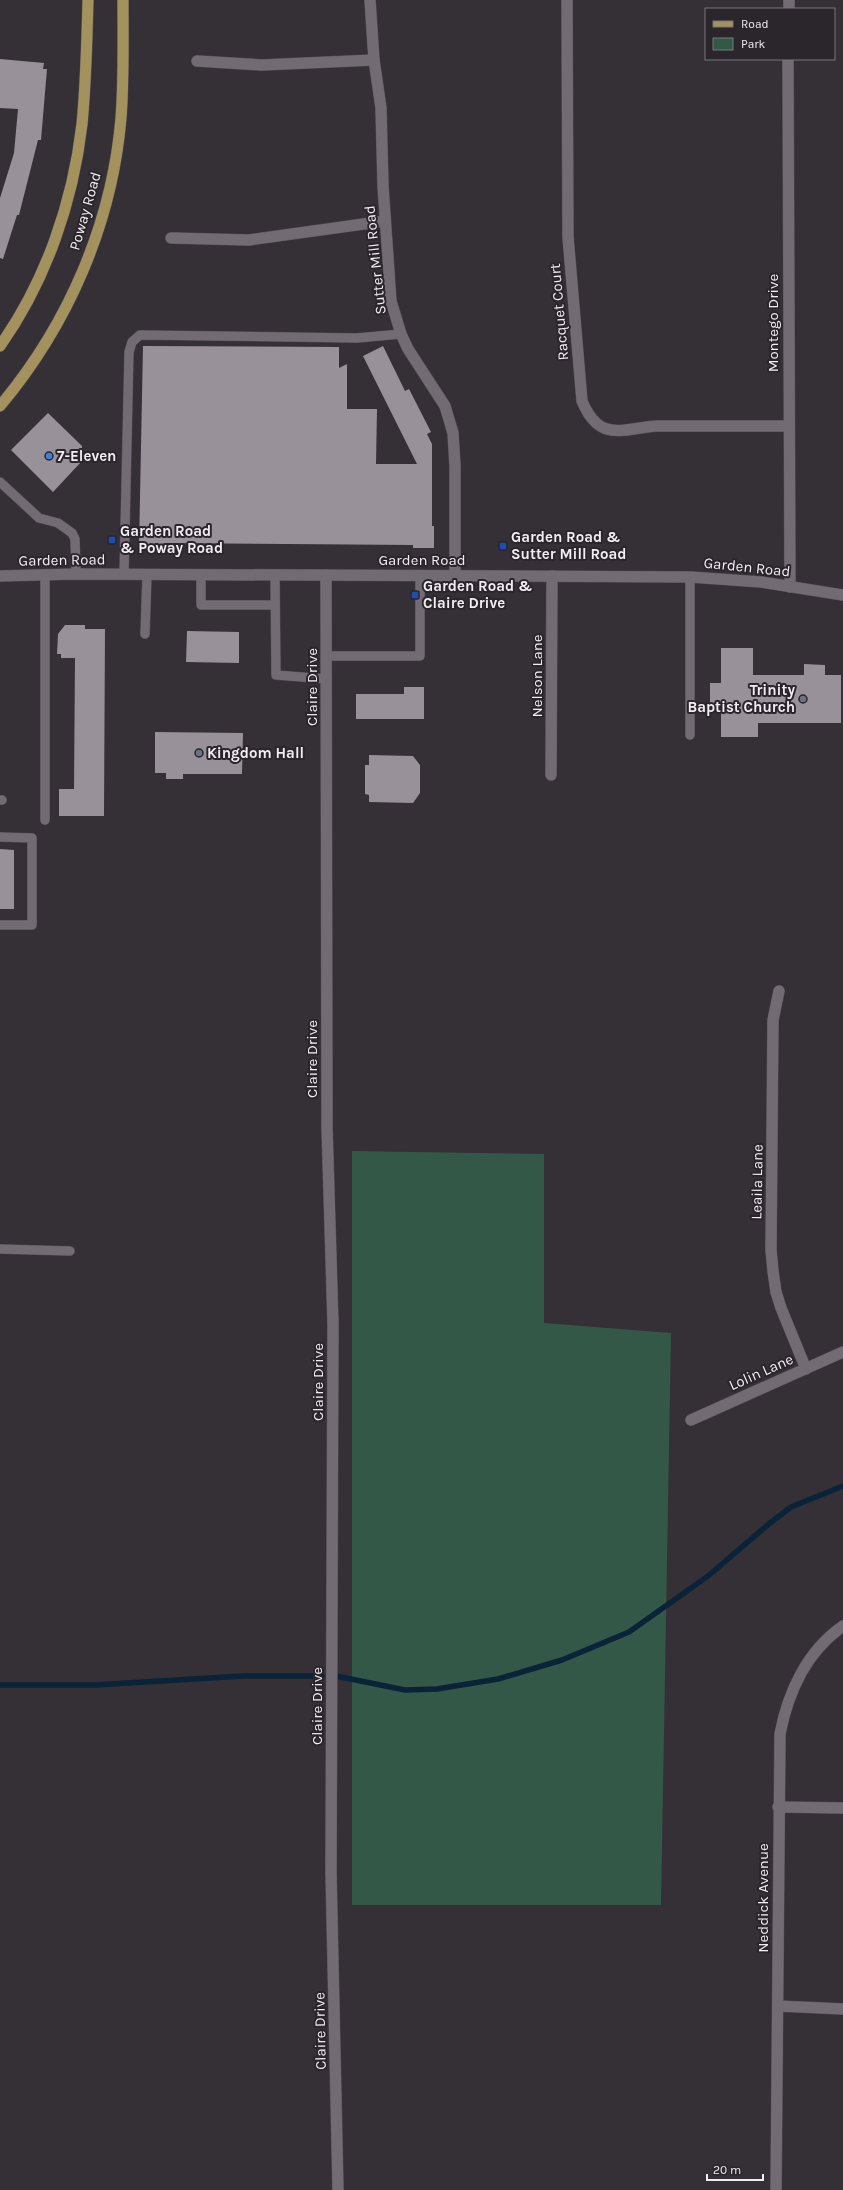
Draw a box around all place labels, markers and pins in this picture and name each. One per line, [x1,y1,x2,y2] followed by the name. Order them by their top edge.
[57,447,116,465] place label: 7-Eleven
[44,451,54,461] marker: 7-Eleven
[120,522,223,557] place label: Garden Road & Poway Road
[511,528,627,563] place label: Garden Road & Sutter Mill Road
[107,535,117,545] marker: Garden Road & Poway Road
[498,541,508,551] marker: Garden Road & Sutter Mill Road
[423,577,533,612] place label: Garden Road & Claire Drive
[410,590,420,600] marker: Garden Road & Claire Drive
[687,681,795,716] place label: Trinity Baptist Church
[798,694,808,704] marker: Trinity Baptist Church
[207,744,304,762] place label: Kingdom Hall
[194,748,204,758] marker: Kingdom Hall

